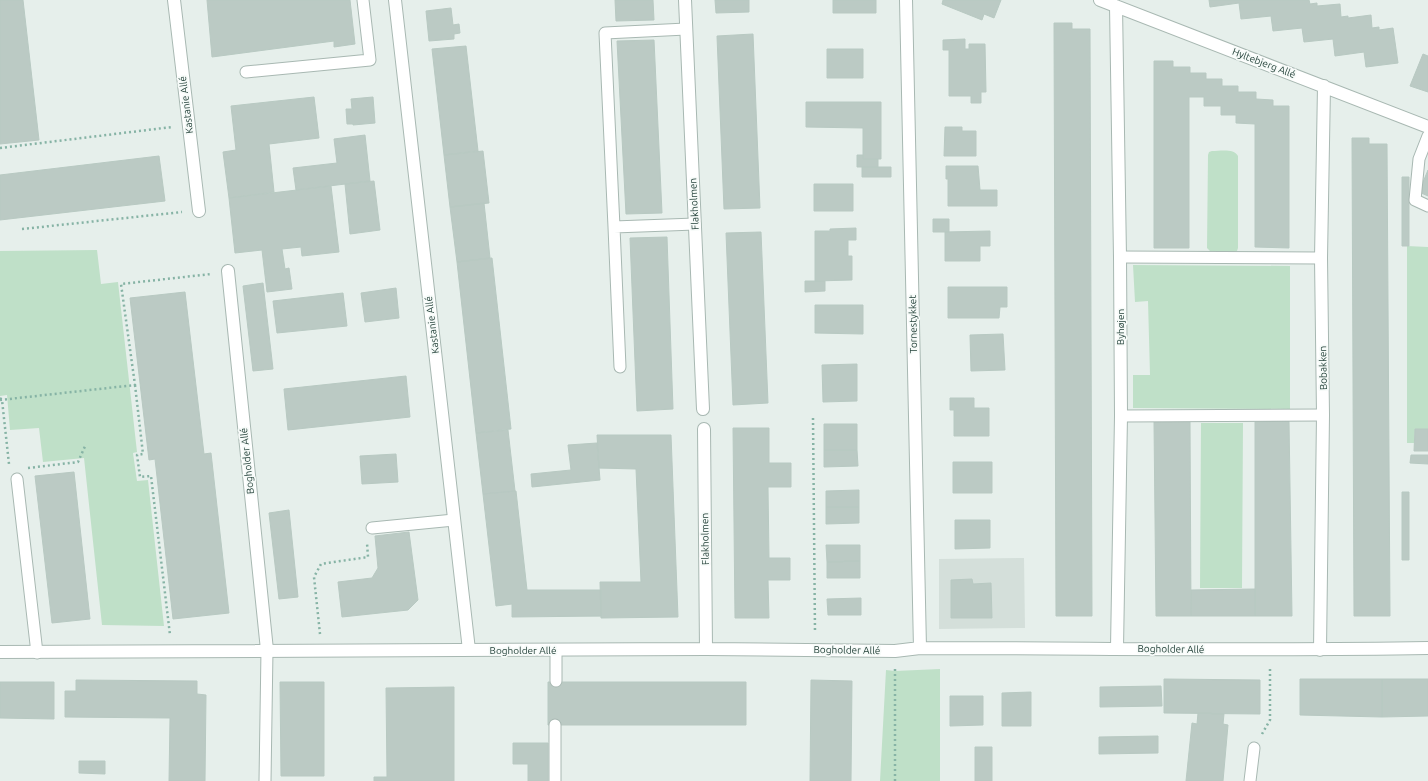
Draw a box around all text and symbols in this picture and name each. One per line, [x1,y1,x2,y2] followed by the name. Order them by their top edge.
[1231,46,1297,80] street label: Hyltebjerg Allé
[177,76,195,134] street label: Kastanie Allé
[687,178,701,230] street label: Flakholmen
[907,295,919,353] street label: Tornestykket
[423,296,441,354] street label: Kastanie Allé
[1115,309,1126,345] street label: Byhøjen
[1317,346,1329,390] street label: Bobakken
[238,427,256,495] street label: Bogholder Allé
[699,513,711,565] street label: Flakholmen
[1137,643,1205,655] street label: Bogholder Allé
[813,644,881,656] street label: Bogholder Allé
[490,645,556,656] street label: Bogholder Allé

